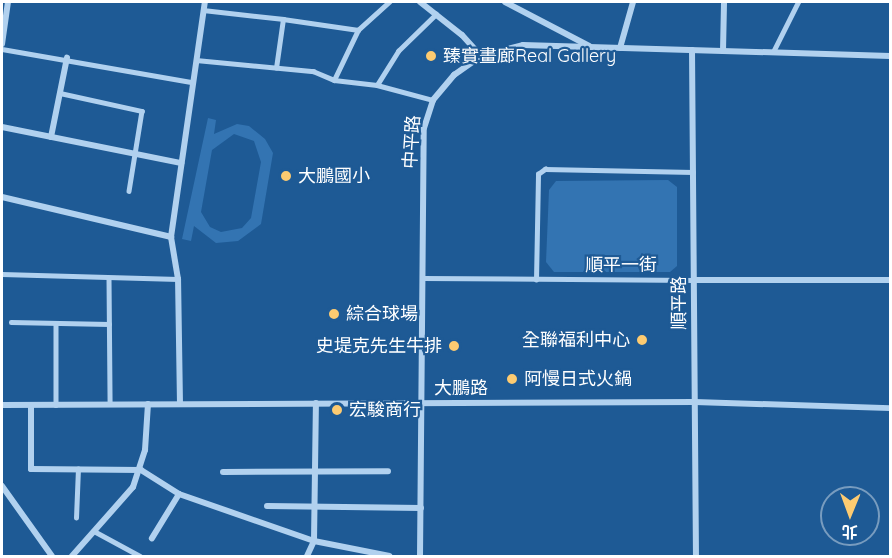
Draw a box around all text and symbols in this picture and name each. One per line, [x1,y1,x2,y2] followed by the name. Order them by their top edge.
[443,45,616,67] place label: 臻實畫廊Real Gallery
[424,49,438,63] marker: 臻實畫廊Real Gallery
[399,114,425,170] street label: 中平路
[298,165,370,187] place label: 大鵬國小
[279,169,293,183] marker: 大鵬國小
[585,254,657,276] street label: 順平一街
[668,276,690,330] street label: 順平路
[346,303,418,325] place label: 綜合球場
[327,307,341,321] marker: 綜合球場
[522,329,630,351] place label: 全聯福利中心
[635,333,649,347] marker: 全聯福利中心
[316,335,442,357] place label: 史堤克先生牛排
[447,339,461,353] marker: 史堤克先生牛排
[524,368,632,390] place label: 阿慢日式火鍋
[505,372,519,386] marker: 阿慢日式火鍋
[434,377,488,399] street label: 大鵬路
[349,399,421,421] place label: 宏駿商行
[330,403,344,417] marker: 宏駿商行
[820,486,880,546] north arrow
[842,522,858,542] text: 北

